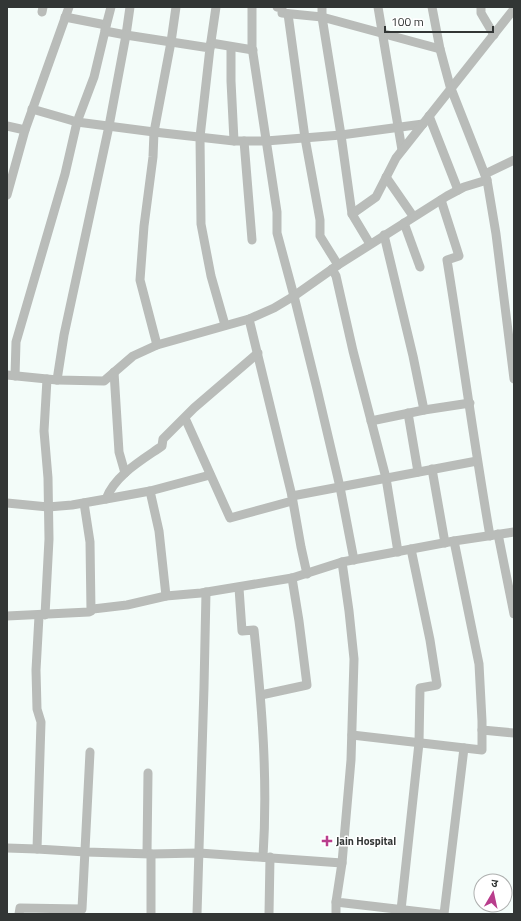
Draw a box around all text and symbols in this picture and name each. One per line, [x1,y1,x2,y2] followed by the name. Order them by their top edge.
[385,8,493,34] scale bar
[391,12,424,31] text: 100 m
[336,833,396,849] place label: Jain Hospital
[321,835,333,847] marker: Jain Hospital
[473,873,513,913] north arrow
[490,875,500,892] text: उ

